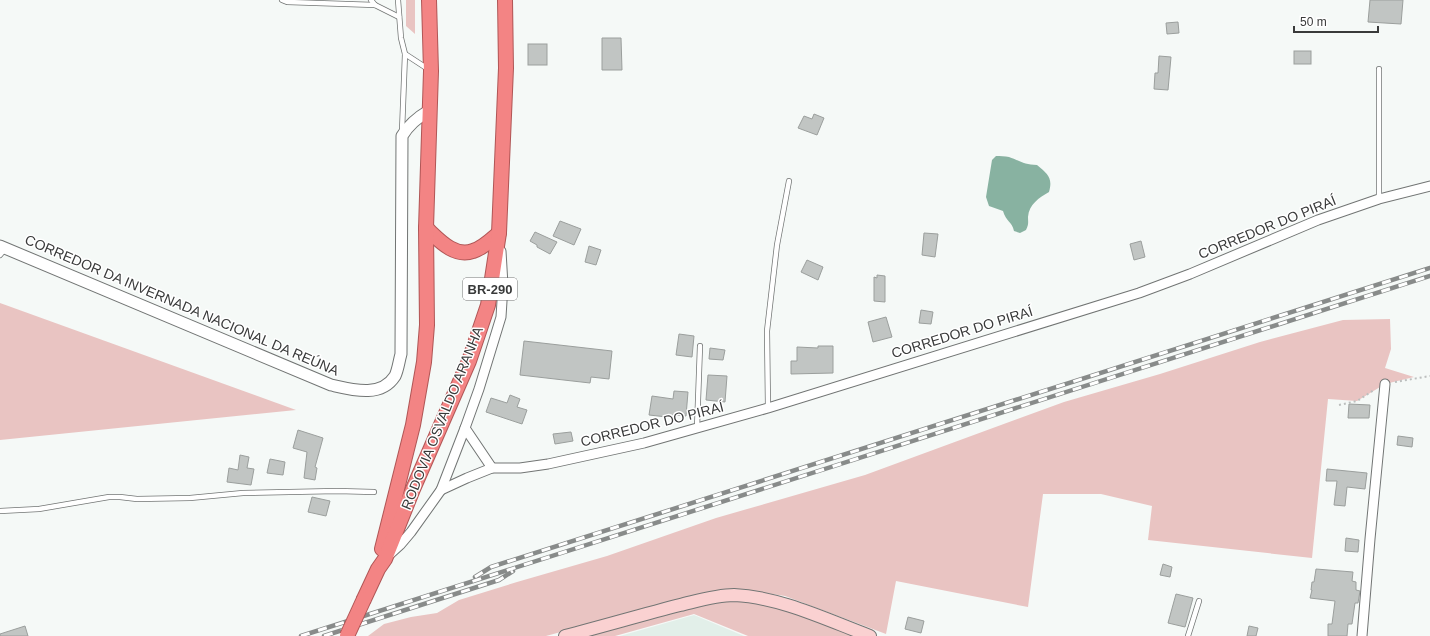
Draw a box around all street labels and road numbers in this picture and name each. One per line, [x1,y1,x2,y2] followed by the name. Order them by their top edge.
[1196,192,1338,262] street label: CORREDOR DO PIRAÍ
[23,231,342,379] street label: CORREDOR DA INVERNADA NACIONAL DA REÚNA
[463,278,517,300] road number: BR-290
[889,303,1035,361] street label: CORREDOR DO PIRAÍ
[398,324,486,512] street label: RODOVIA OSVALDO ARANHA
[579,398,725,450] street label: CORREDOR DO PIRAÍ

